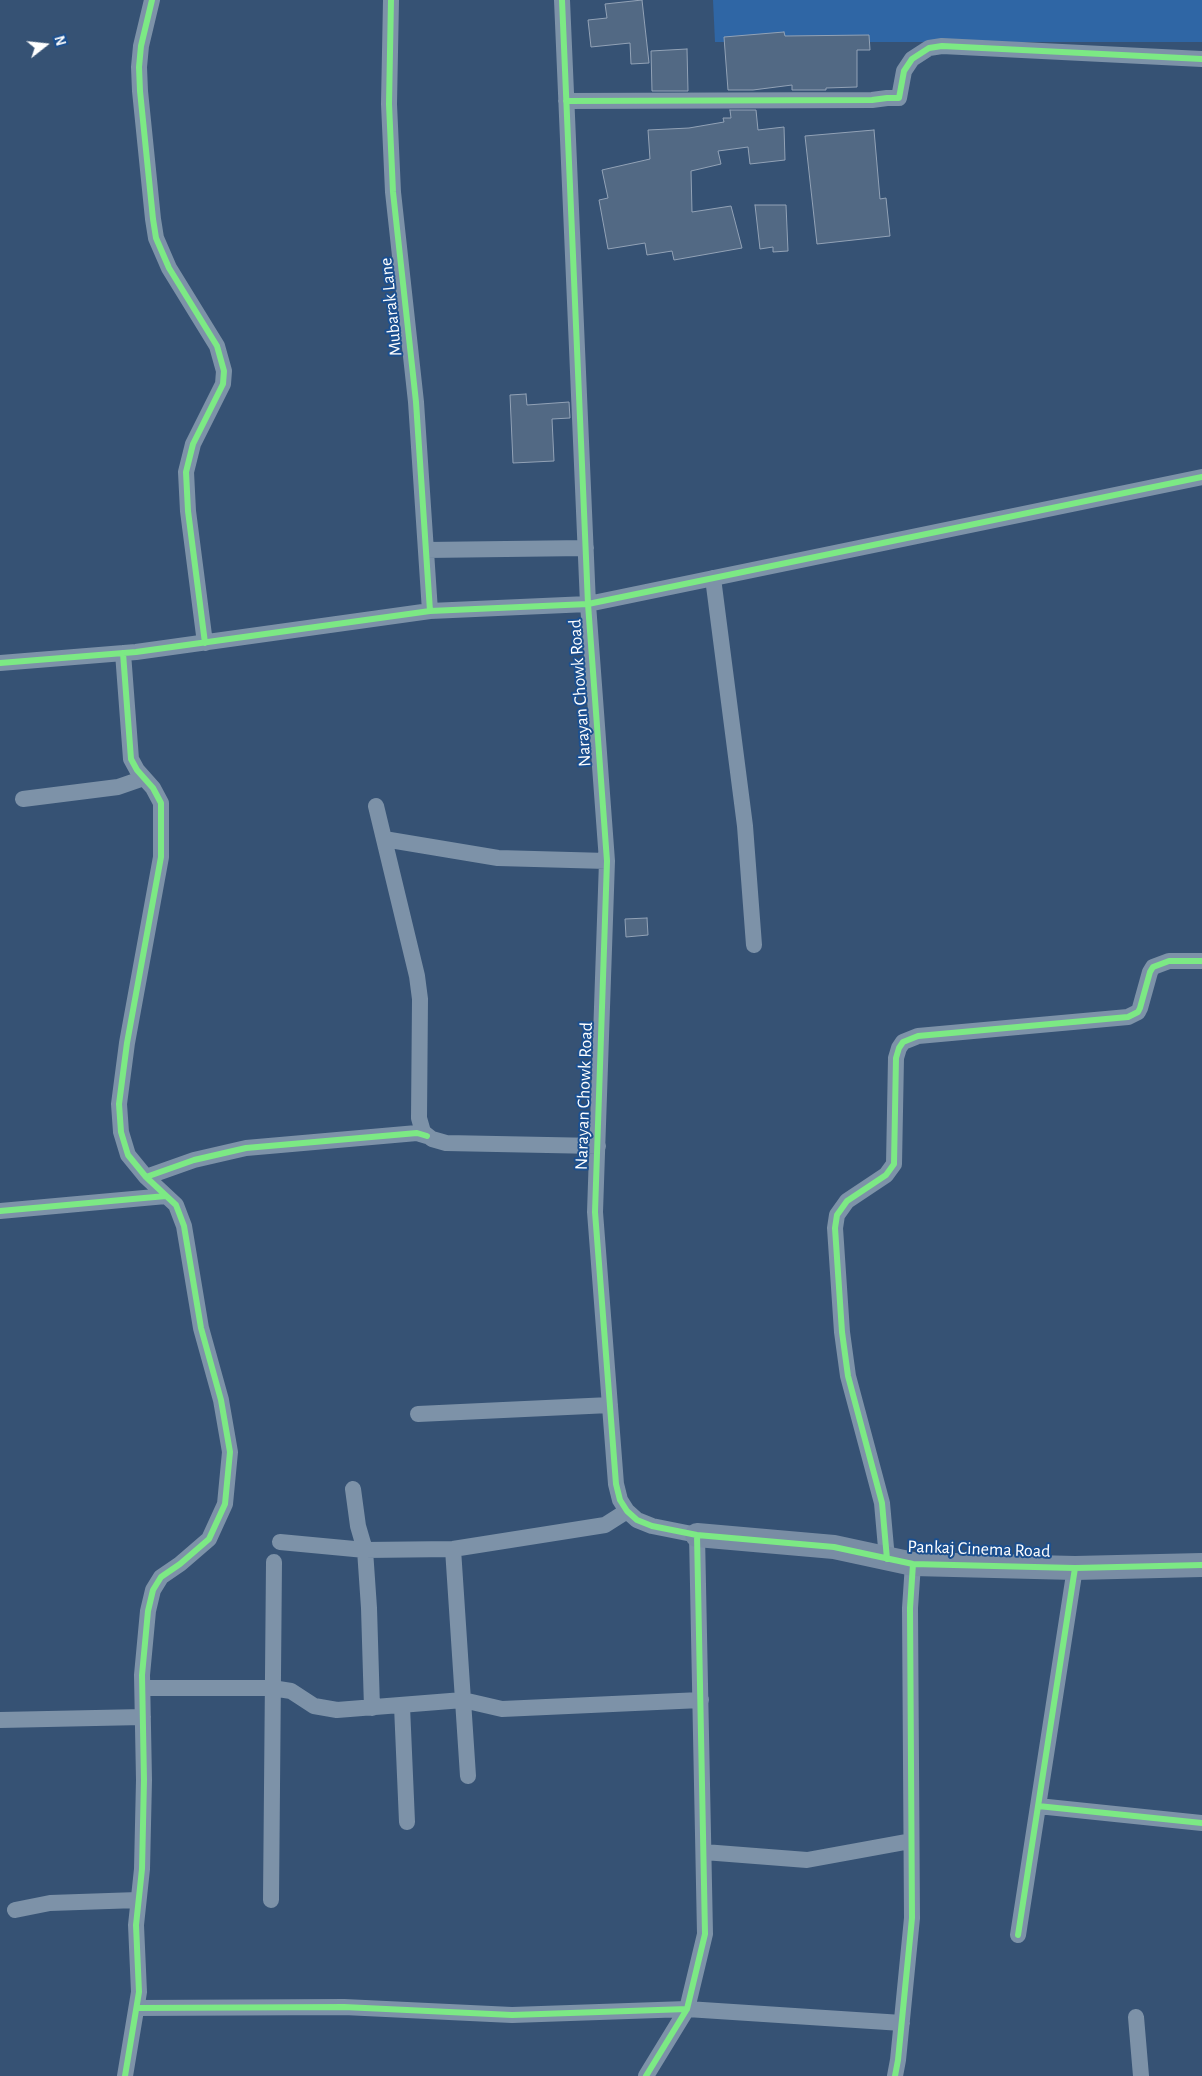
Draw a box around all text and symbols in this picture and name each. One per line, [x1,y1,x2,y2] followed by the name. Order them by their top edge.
[20,20,70,70] north arrow
[51,34,67,47] text: N
[375,257,407,357] street label: Mubarak Lane
[564,618,596,768] street label: Narayan Chowk Road
[571,1022,597,1170] street label: Narayan Chowk Road
[907,1536,1051,1562] street label: Pankaj Cinema Road

